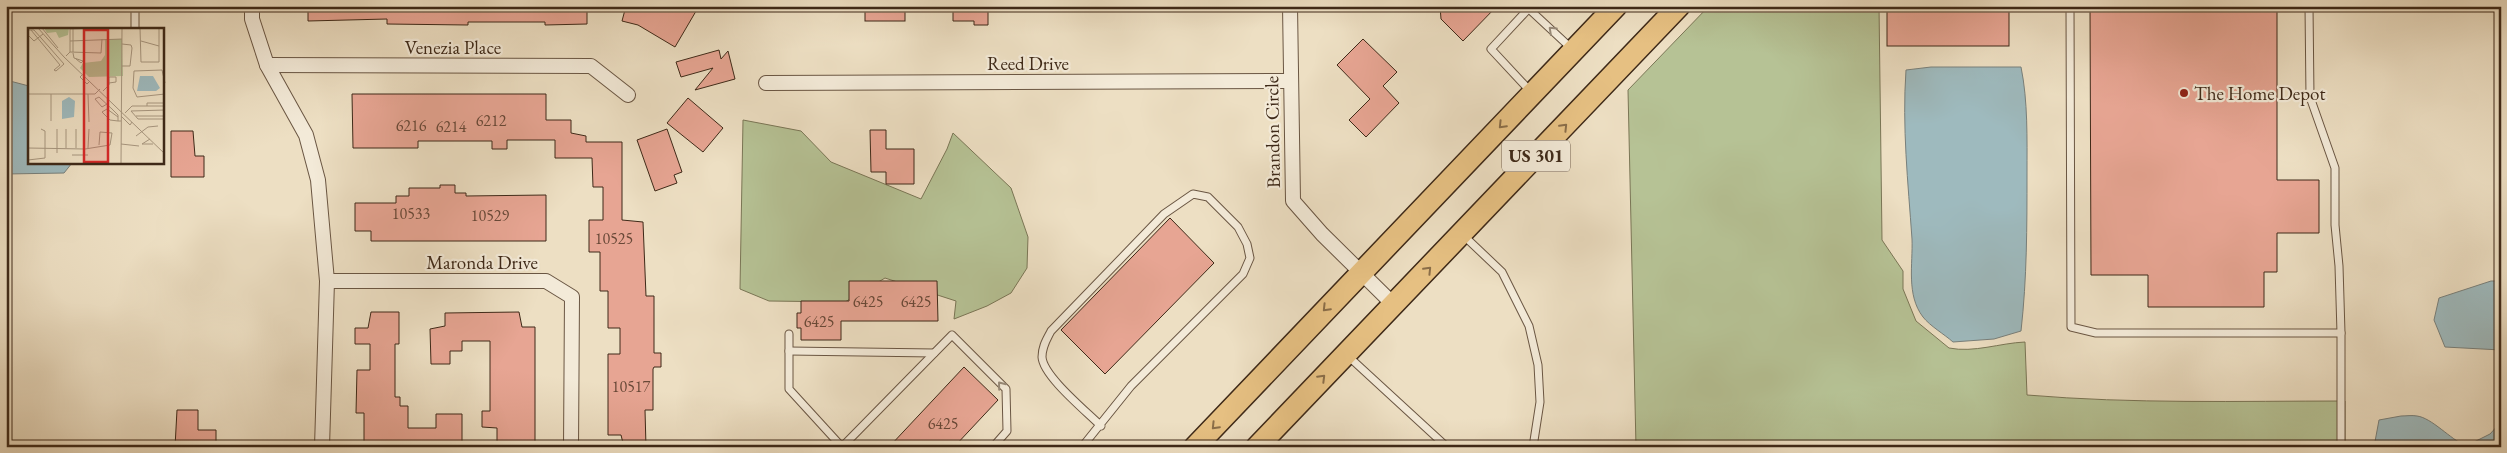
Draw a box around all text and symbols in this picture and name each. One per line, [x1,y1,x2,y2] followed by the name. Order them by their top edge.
[1548,27,1557,36] one-way arrow
[28,28,164,164] inset map
[405,35,501,60] street label: Venezia Place
[987,51,1069,76] street label: Reed Drive
[1259,76,1286,188] street label: Brandon Circle
[2194,81,2326,106] place label: The Home Depot
[2178,87,2190,99] marker: The Home Depot
[476,110,507,131] house number: 6212
[396,115,427,136] house number: 6216
[436,116,467,137] house number: 6214
[1499,119,1508,128] one-way arrow
[1558,124,1567,133] one-way arrow
[1502,140,1570,172] road number: US 301
[392,203,431,224] house number: 10533
[471,205,510,226] house number: 10529
[595,228,633,249] house number: 10525
[426,250,538,275] street label: Maronda Drive
[1422,267,1431,276] one-way arrow
[853,291,883,312] house number: 6425
[901,291,931,312] house number: 6425
[1323,302,1332,311] one-way arrow
[804,311,834,332] house number: 6425
[1317,375,1326,384] one-way arrow
[612,376,651,397] house number: 10517
[997,381,1006,390] one-way arrow
[928,413,958,434] house number: 6425
[1211,420,1220,429] one-way arrow

